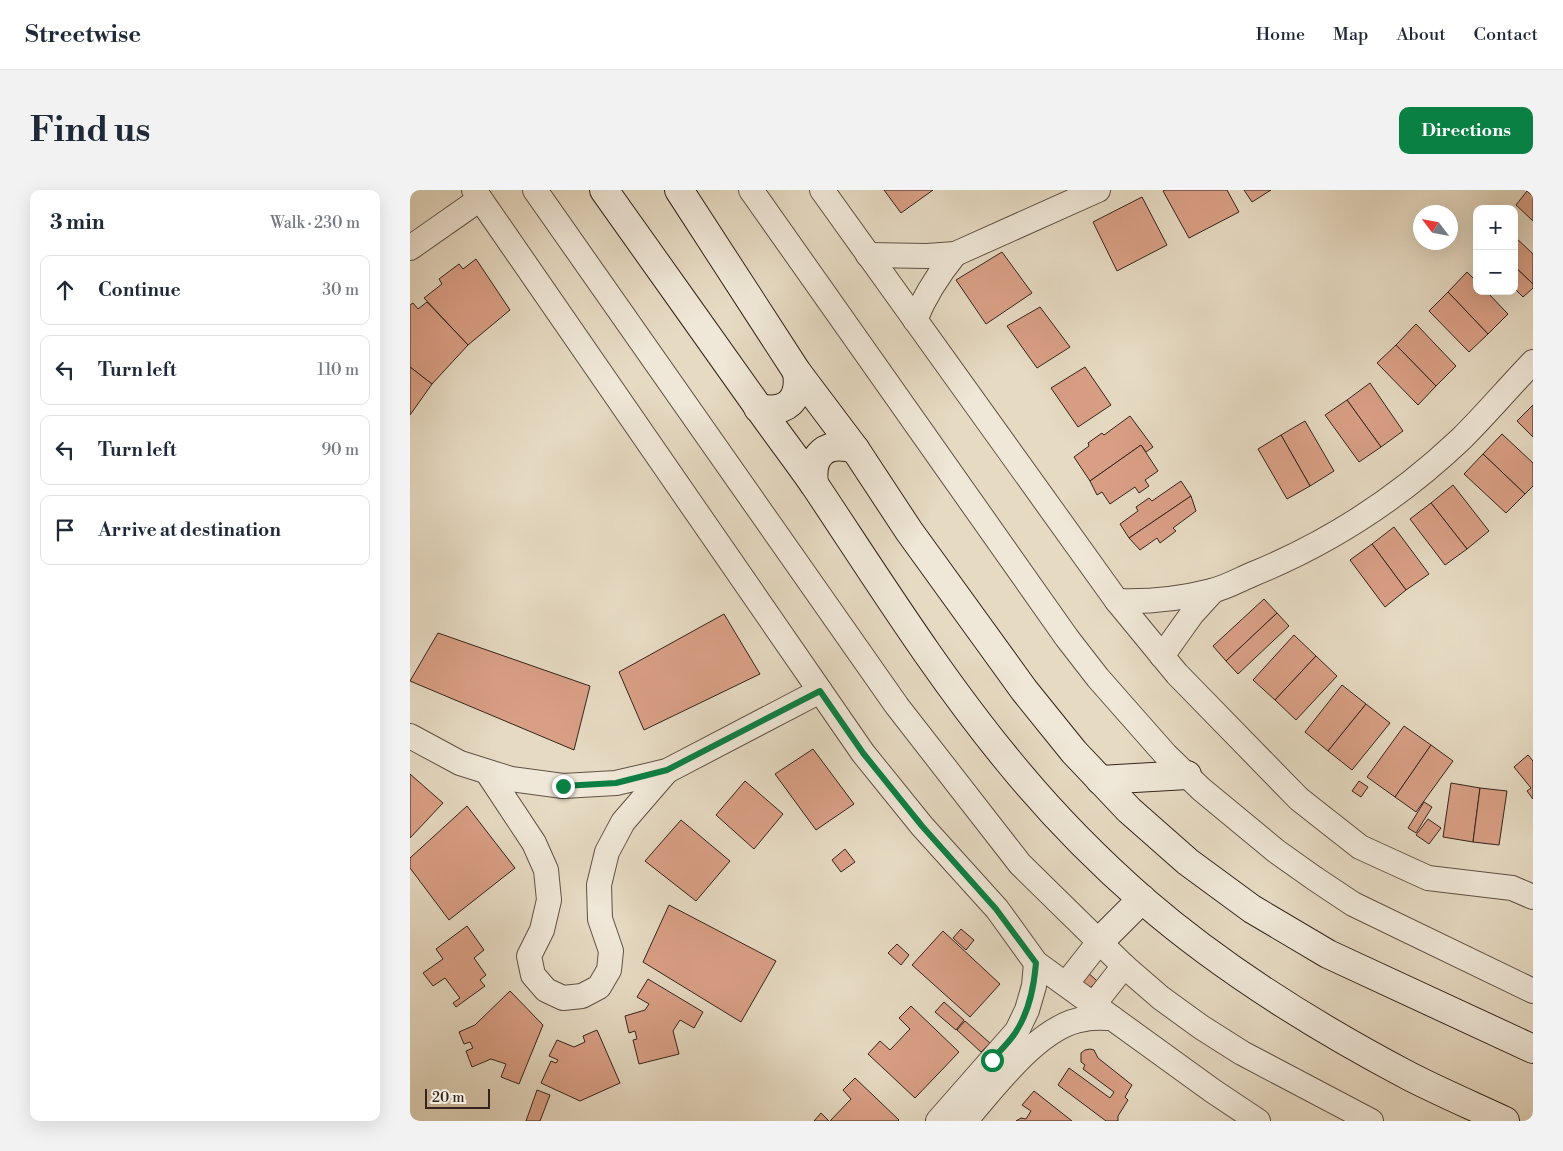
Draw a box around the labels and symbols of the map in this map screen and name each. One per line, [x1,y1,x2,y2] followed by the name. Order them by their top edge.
[1413,205,1458,250] north arrow
[552,775,575,798] route end
[981,1049,1004,1072] route start
[425,1086,490,1109] scale bar

